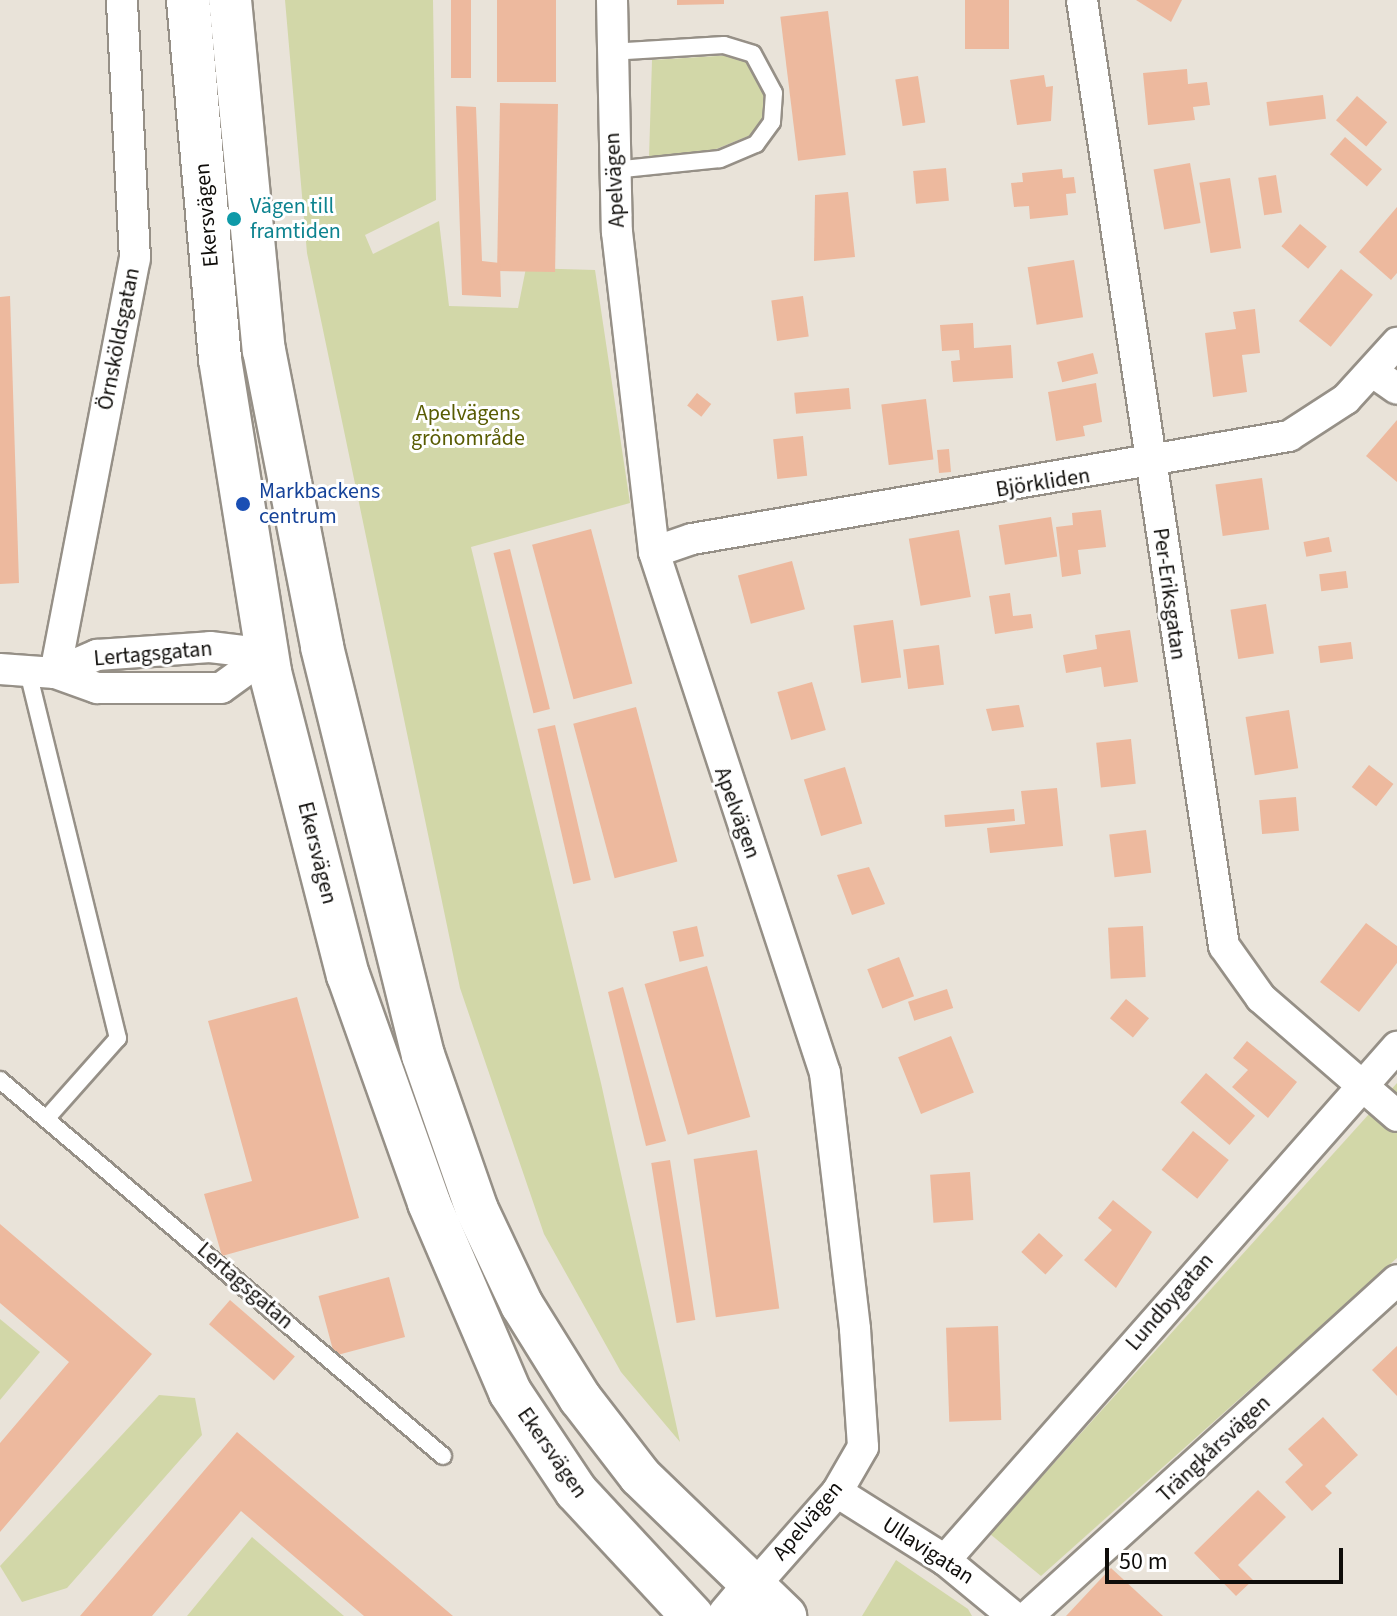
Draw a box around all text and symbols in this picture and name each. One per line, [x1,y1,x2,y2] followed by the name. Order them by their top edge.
[599,132,631,228] street label: Apelvägen
[189,162,225,268] street label: Ekersvägen
[250,193,341,244] place label: Vägen till framtiden
[225,210,243,228] marker: Vägen till framtiden
[92,266,146,412] street label: Örnsköldsgatan
[411,400,525,452] park label: Apelvägens grönområde
[994,463,1092,503] street label: Björkliden
[259,478,380,530] place label: Markbackens centrum
[234,495,252,513] marker: Markbackens centrum
[1147,526,1191,662] street label: Per-Eriksgatan
[93,636,213,672] street label: Lertagsgatan
[708,764,766,862] street label: Apelvägen
[292,799,342,907] street label: Ekersvägen
[191,1237,299,1335] street label: Lertagsgatan
[1120,1248,1220,1356] street label: Lundbygatan
[1152,1390,1276,1508] street label: Trängkårsvägen
[511,1403,593,1503] street label: Ekersvägen
[767,1476,849,1566] street label: Apelvägen
[877,1512,979,1590] street label: Ullavigatan
[1109,1532,1347,1582] scale bar
[1119,1544,1168,1579] text: 50 m

